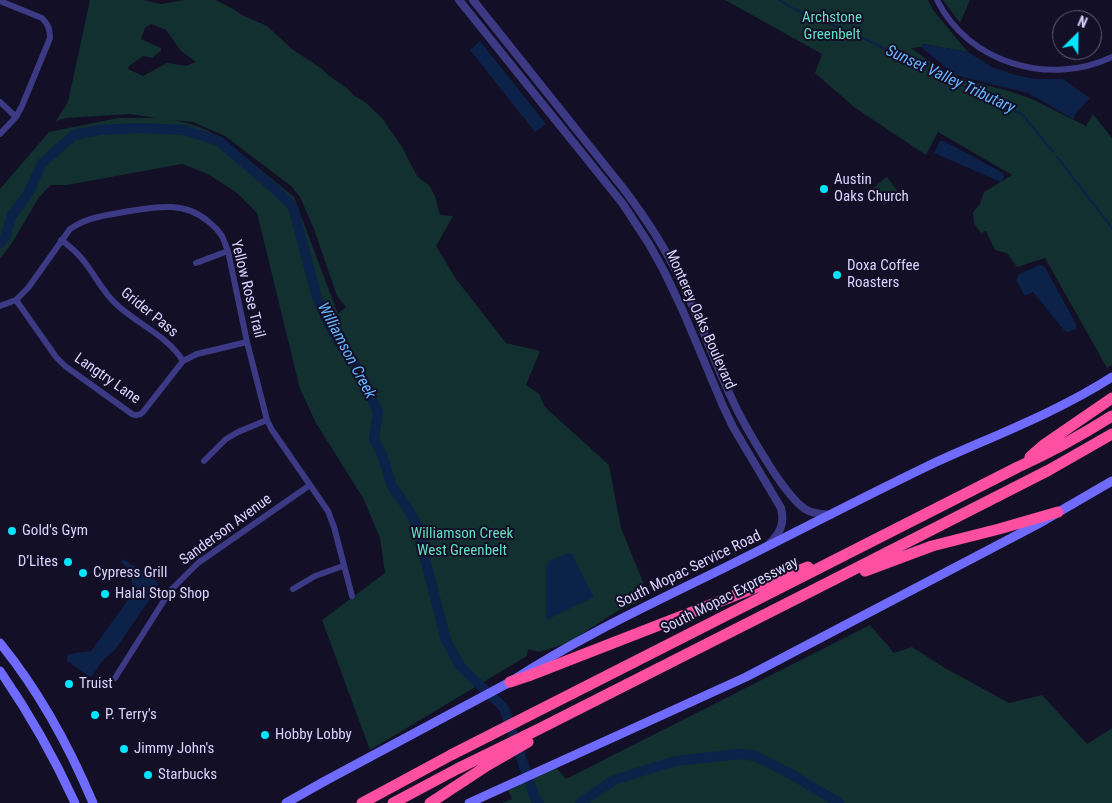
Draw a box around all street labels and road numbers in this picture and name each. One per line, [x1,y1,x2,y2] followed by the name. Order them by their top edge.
[226,238,268,340] street label: Yellow Rose Trail
[661,248,739,392] street label: Monterey Oaks Boulevard
[117,284,181,342] street label: Grider Pass
[71,350,143,408] street label: Langtry Lane
[176,491,276,569] street label: Sanderson Avenue
[614,527,764,613] street label: South Mopac Service Road
[659,554,801,638] street label: South Mopac Expressway

